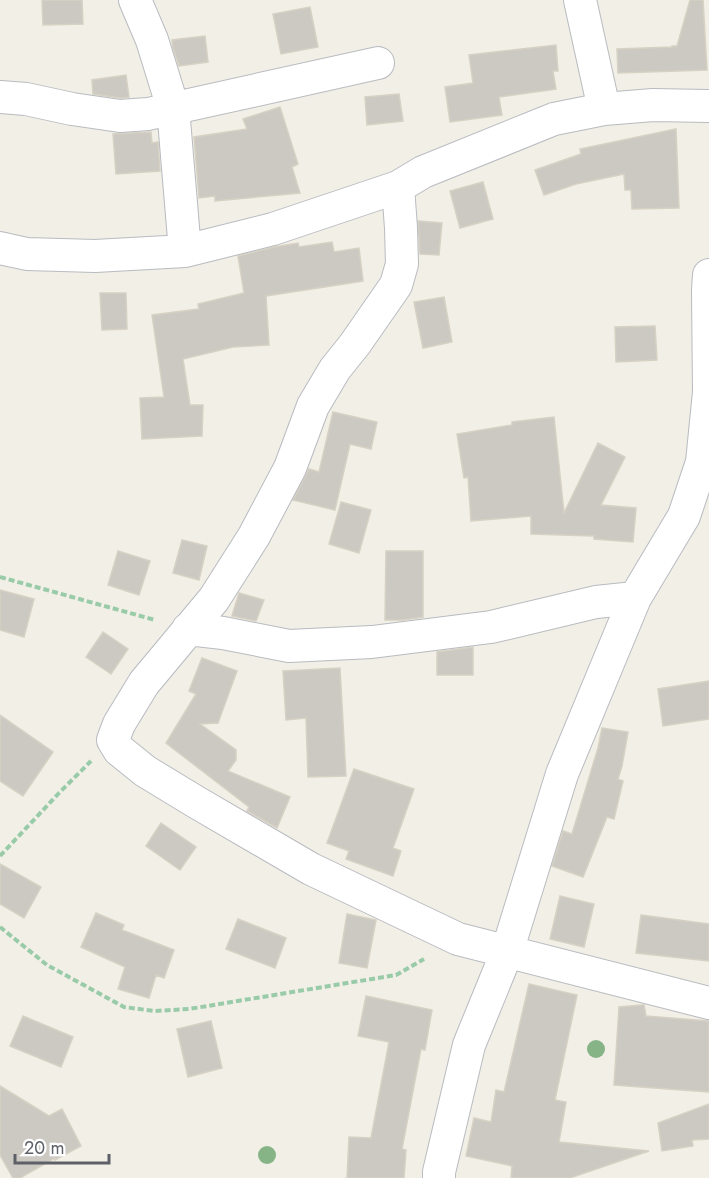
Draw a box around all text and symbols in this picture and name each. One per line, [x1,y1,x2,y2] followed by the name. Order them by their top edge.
[15,1127,110,1165] scale bar
[24,1135,64,1161] text: 20 m

